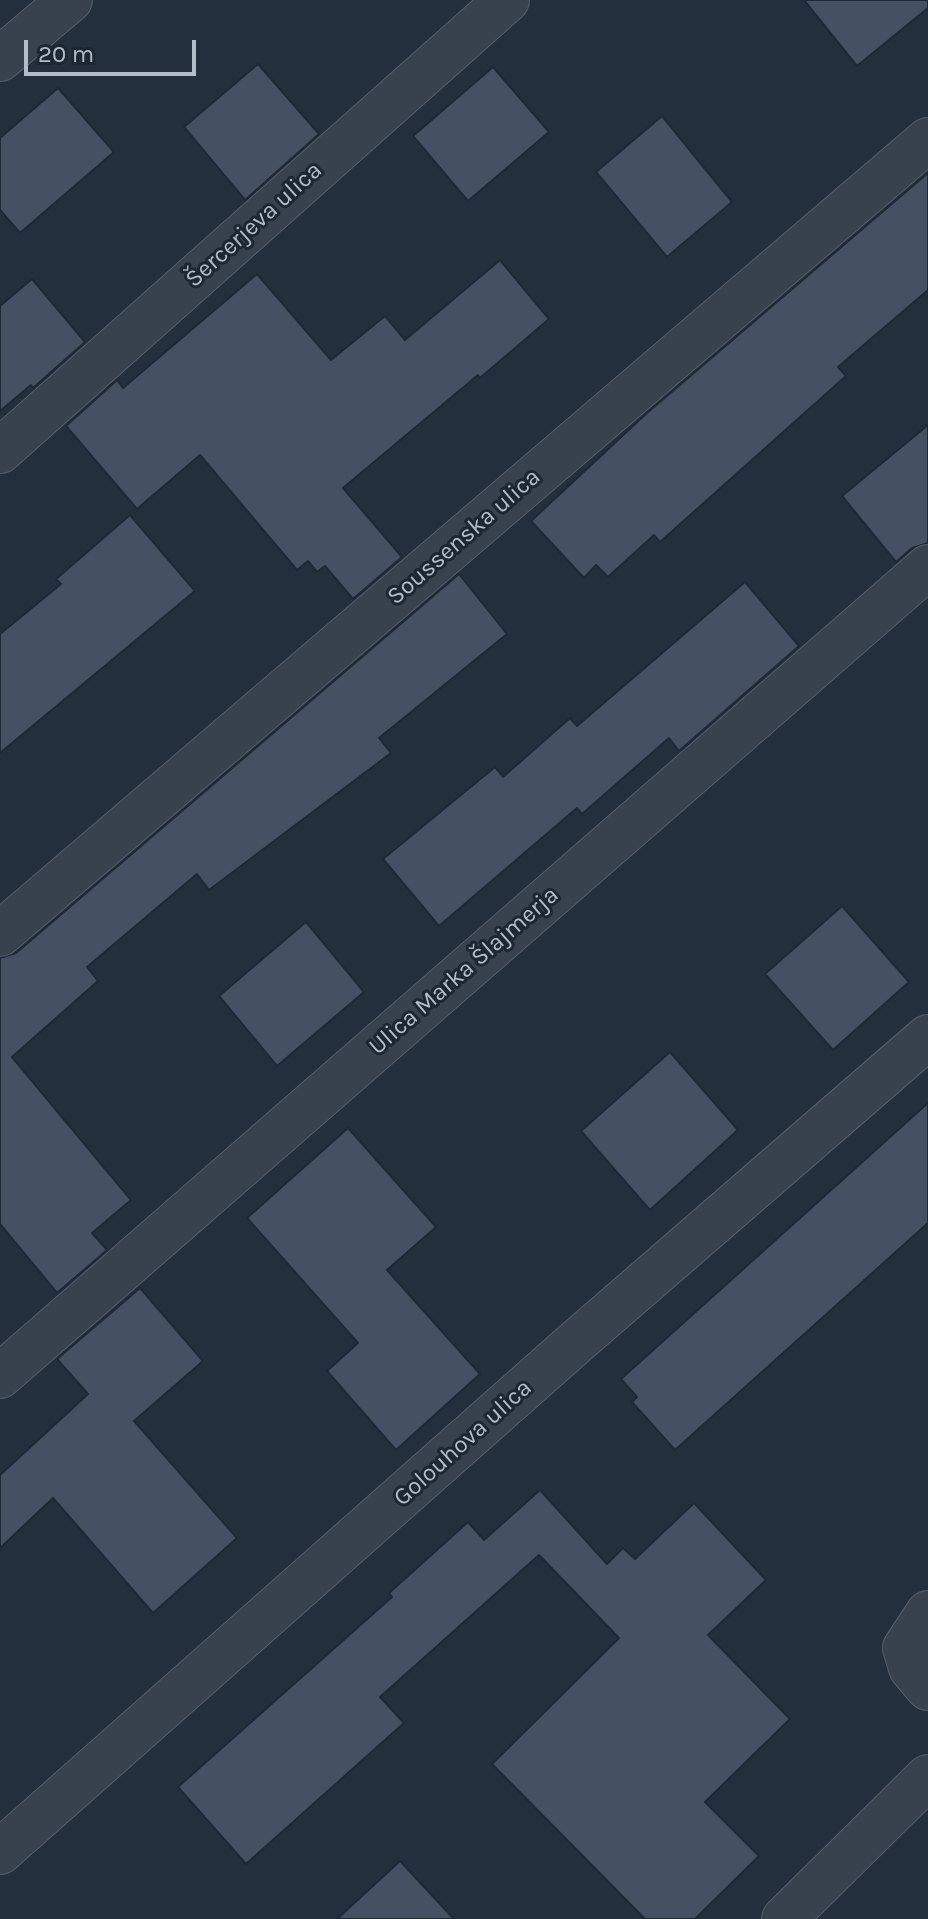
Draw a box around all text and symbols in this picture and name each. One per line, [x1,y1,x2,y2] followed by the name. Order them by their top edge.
[28,24,200,74] scale bar
[38,40,94,68] text: 20 m
[180,156,328,294] street label: Šercerjeva ulica
[382,463,546,611] street label: Soussenska ulica
[363,881,565,1061] street label: Ulica Marka Šlajmerja
[388,1374,538,1512] street label: Golouhova ulica

